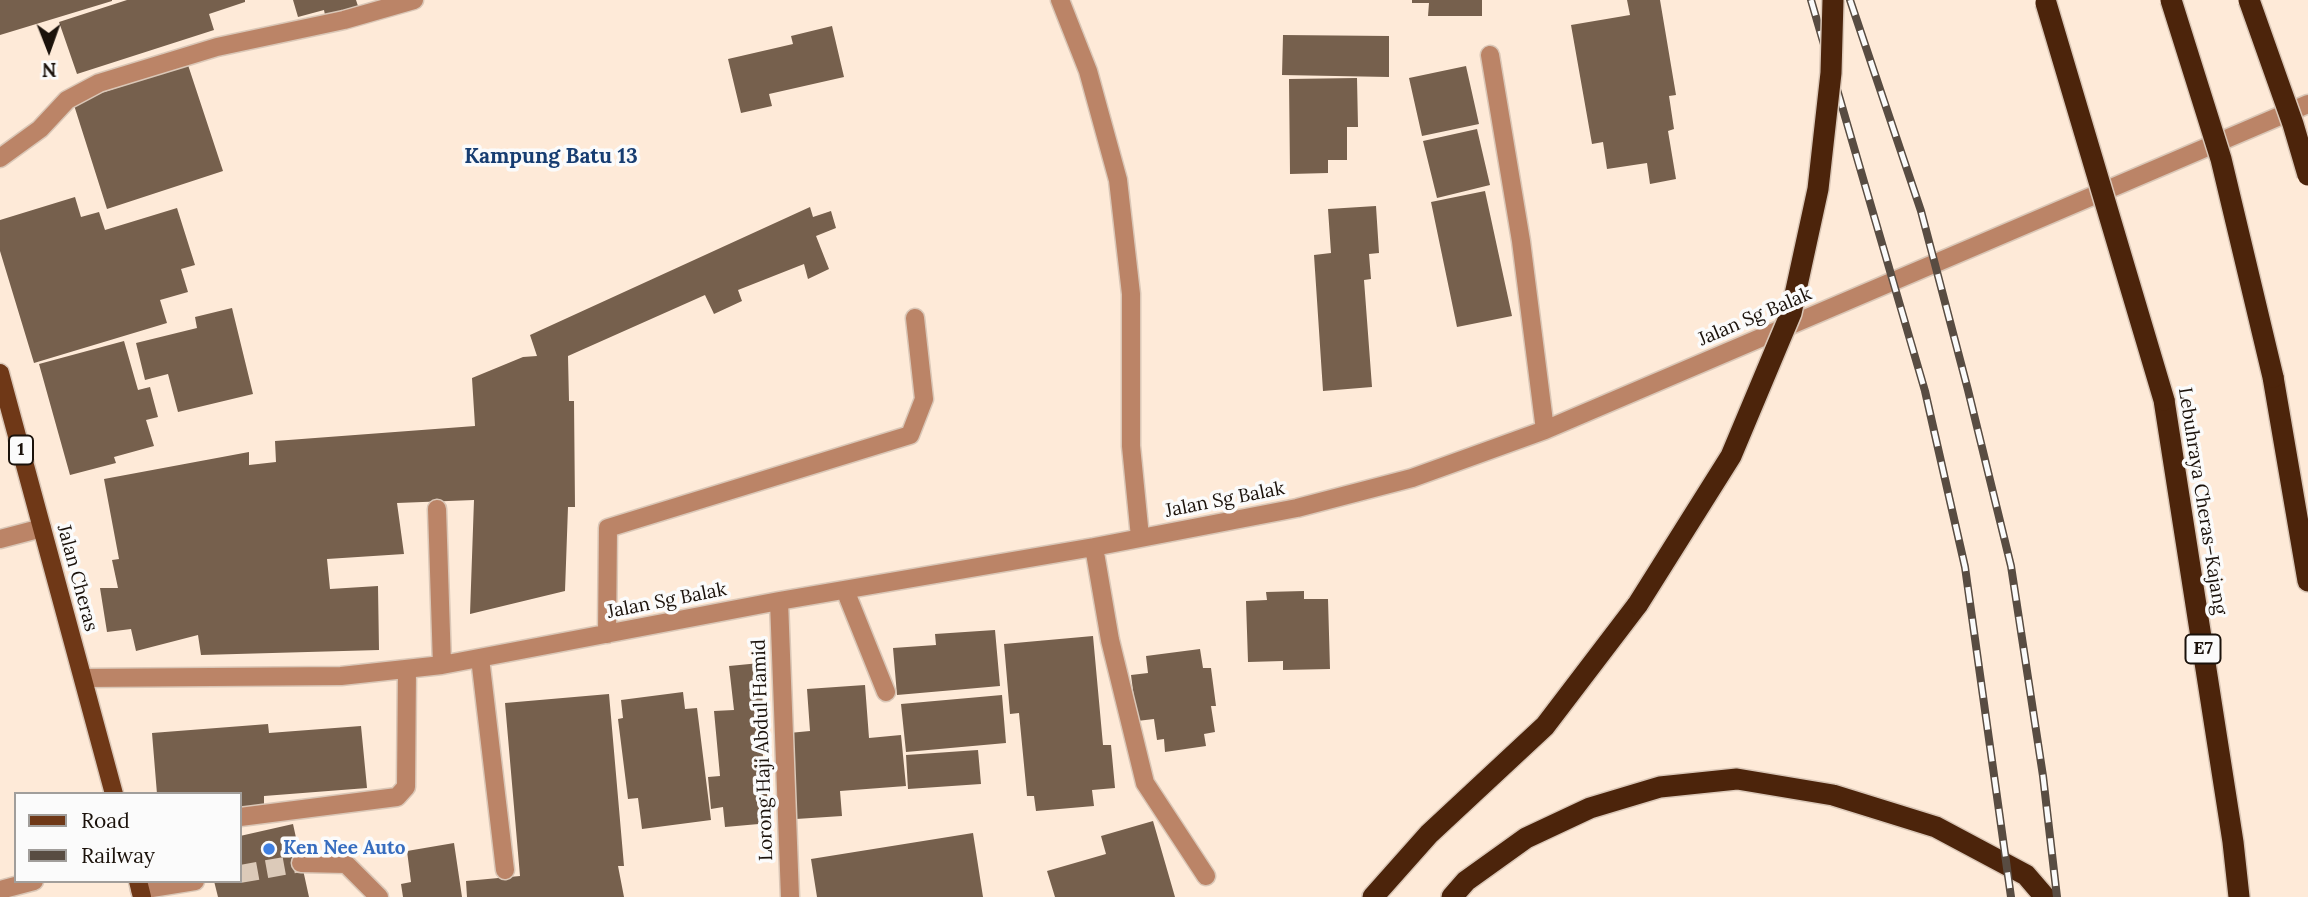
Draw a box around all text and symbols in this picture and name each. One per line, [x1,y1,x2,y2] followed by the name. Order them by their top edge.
[14,14,84,84] north arrow
[42,58,57,82] text: N
[464,144,638,170] district label: Kampung Batu 13
[1695,283,1815,351] street label: Jalan Sg Balak
[2173,386,2231,616] street label: Lebuhraya Cheras–Kajang
[9,436,33,464] road number: 1
[1163,477,1287,523] street label: Jalan Sg Balak
[52,522,102,634] street label: Jalan Cheras
[605,578,729,624] street label: Jalan Sg Balak
[2186,634,2220,664] road number: E7
[748,639,778,861] street label: Lorong Haji Abdul Hamid
[14,792,242,883] legend
[81,807,130,834] text: Road
[283,838,406,860] place label: Ken Nee Auto
[261,841,277,857] marker: Ken Nee Auto
[81,842,155,869] text: Railway

